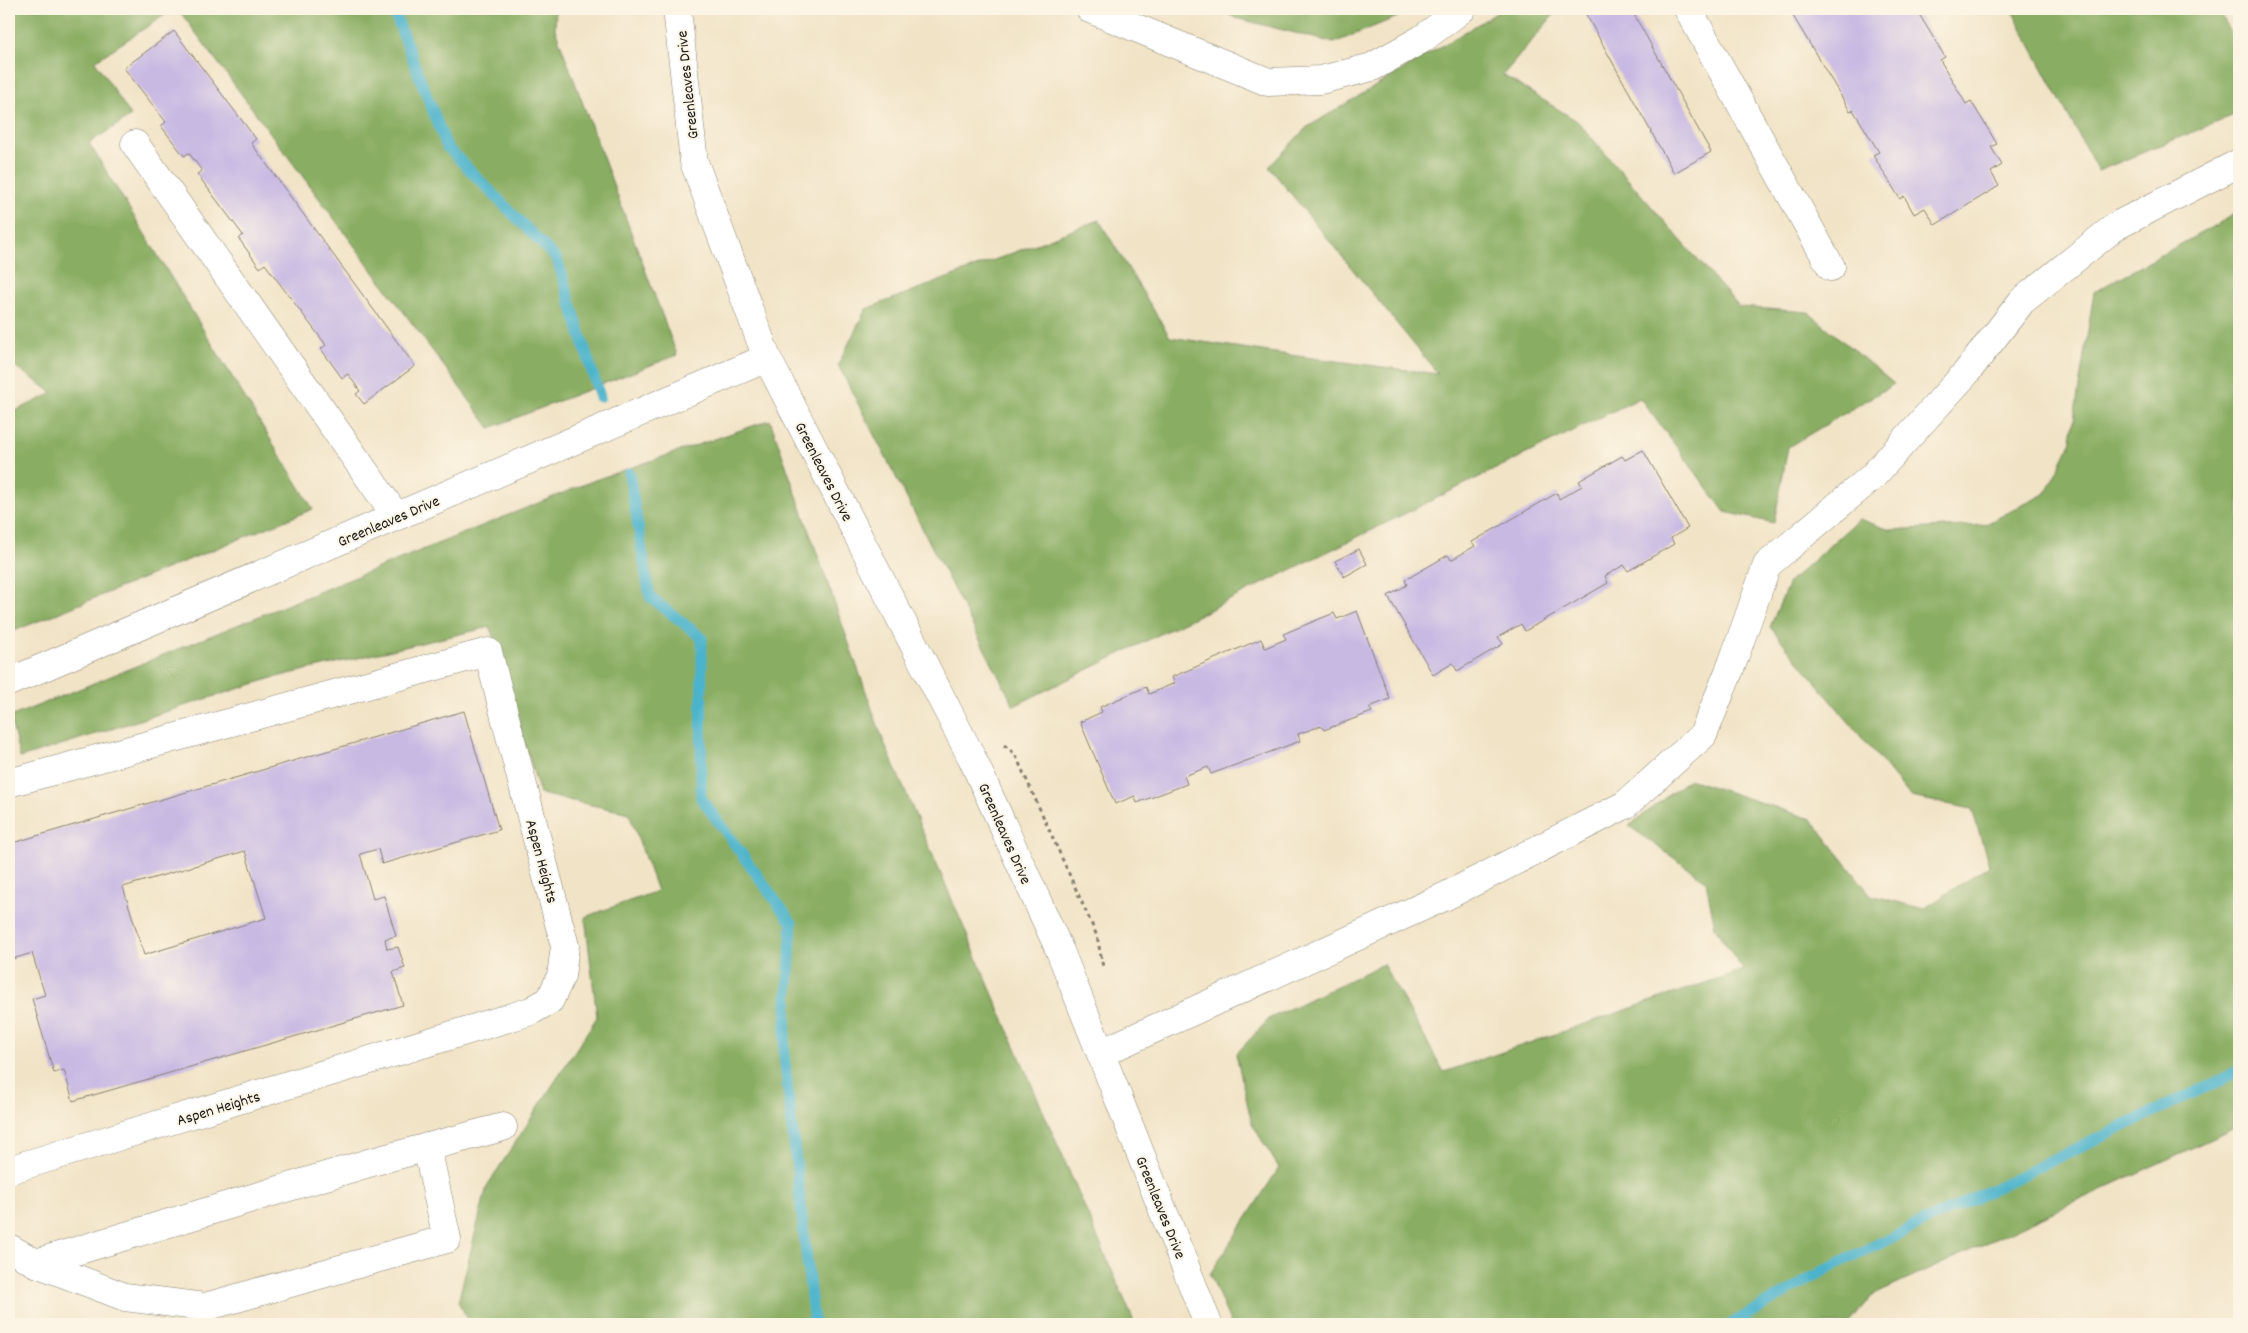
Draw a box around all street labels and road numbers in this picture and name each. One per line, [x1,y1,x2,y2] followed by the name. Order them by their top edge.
[671,29,706,140] street label: Greenleaves Drive
[788,418,858,526] street label: Greenleaves Drive
[334,490,444,554] street label: Greenleaves Drive
[971,780,1036,888] street label: Greenleaves Drive
[518,817,563,906] street label: Aspen Heights
[174,1086,263,1133] street label: Aspen Heights
[1129,1153,1191,1263] street label: Greenleaves Drive

